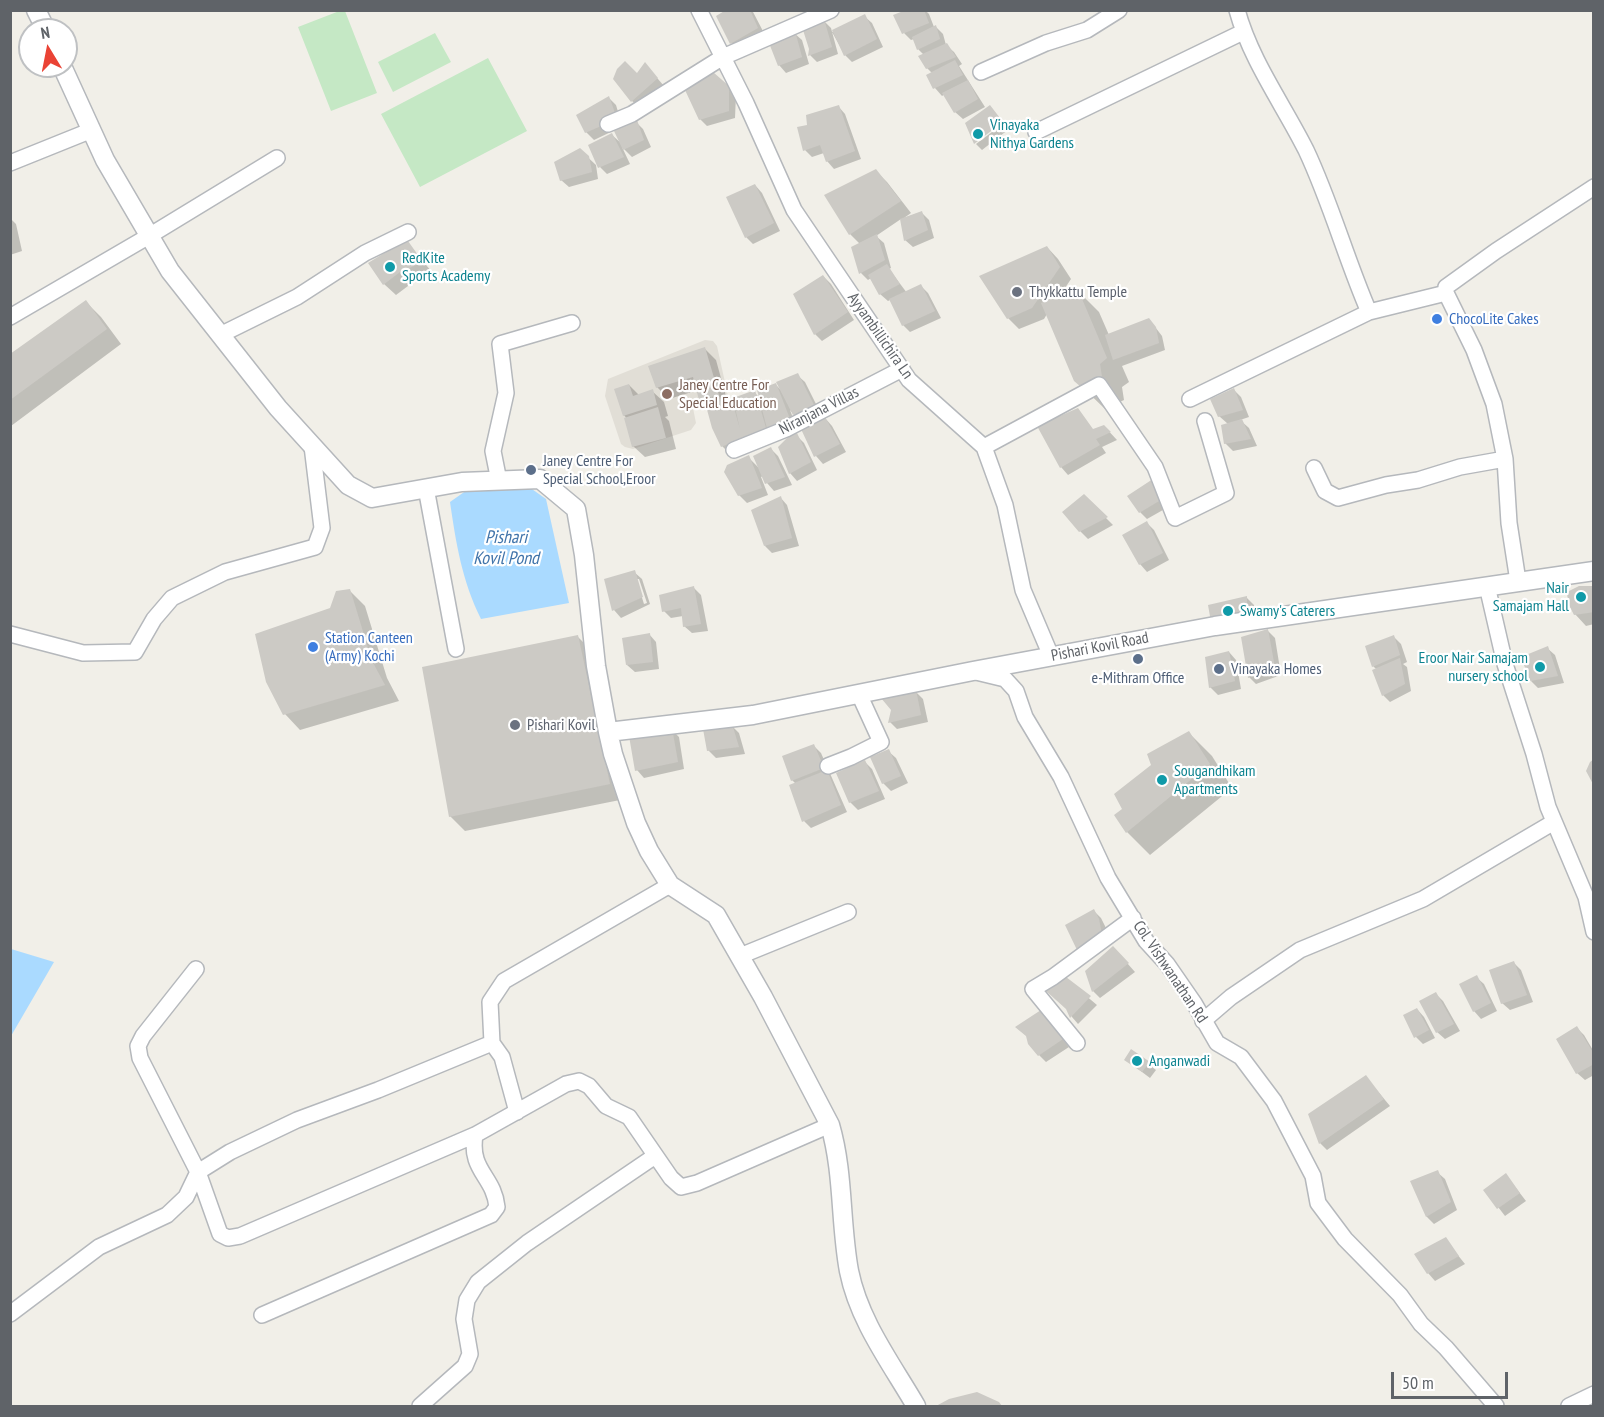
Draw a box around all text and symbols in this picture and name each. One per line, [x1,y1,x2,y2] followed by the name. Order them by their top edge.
[18,18,78,78] north arrow
[39,22,51,43] text: N
[990,115,1074,153] place label: Vinayaka Nithya Gardens
[971,127,985,141] marker: Vinayaka Nithya Gardens
[402,248,490,286] place label: RedKite Sports Academy
[383,260,397,274] marker: RedKite Sports Academy
[1029,282,1127,302] place label: Thykkattu Temple
[1010,285,1024,299] marker: Thykkattu Temple
[843,289,917,383] street label: Ayyambillichira Ln
[1449,309,1539,329] place label: ChocoLite Cakes
[1430,312,1444,326] marker: ChocoLite Cakes
[679,375,777,413] place label: Janey Centre For Special Education
[776,383,862,439] street label: Niranjana Villas
[660,387,674,401] marker: Janey Centre For Special Education
[543,451,656,489] place label: Janey Centre For Special School,Eroor
[524,463,538,477] marker: Janey Centre For Special School,Eroor
[473,527,539,570] water label: Pishari Kovil Pond
[1493,578,1569,616] place label: Nair Samajam Hall
[1574,590,1588,604] marker: Nair Samajam Hall
[1240,601,1335,621] place label: Swamy's Caterers
[1221,604,1235,618] marker: Swamy's Caterers
[325,628,413,666] place label: Station Canteen (Army) Kochi
[1050,628,1150,666] street label: Pishari Kovil Road
[306,640,320,654] marker: Station Canteen (Army) Kochi
[1419,648,1528,686] place label: Eroor Nair Samajam nursery school
[1131,652,1145,666] marker: e-Mithram Office
[1231,659,1322,679] place label: Vinayaka Homes
[1533,660,1547,674] marker: Eroor Nair Samajam nursery school
[1212,662,1226,676] marker: Vinayaka Homes
[1092,668,1184,688] place label: e-Mithram Office
[527,715,595,735] place label: Pishari Kovil
[508,718,522,732] marker: Pishari Kovil
[1174,761,1256,799] place label: Sougandhikam Apartments
[1155,773,1169,787] marker: Sougandhikam Apartments
[1129,917,1211,1027] street label: Col. Vishwanathan Rd
[1149,1051,1210,1071] place label: Anganwadi
[1130,1054,1144,1068] marker: Anganwadi
[1394,1360,1511,1398] scale bar
[1402,1371,1434,1394] text: 50 m

